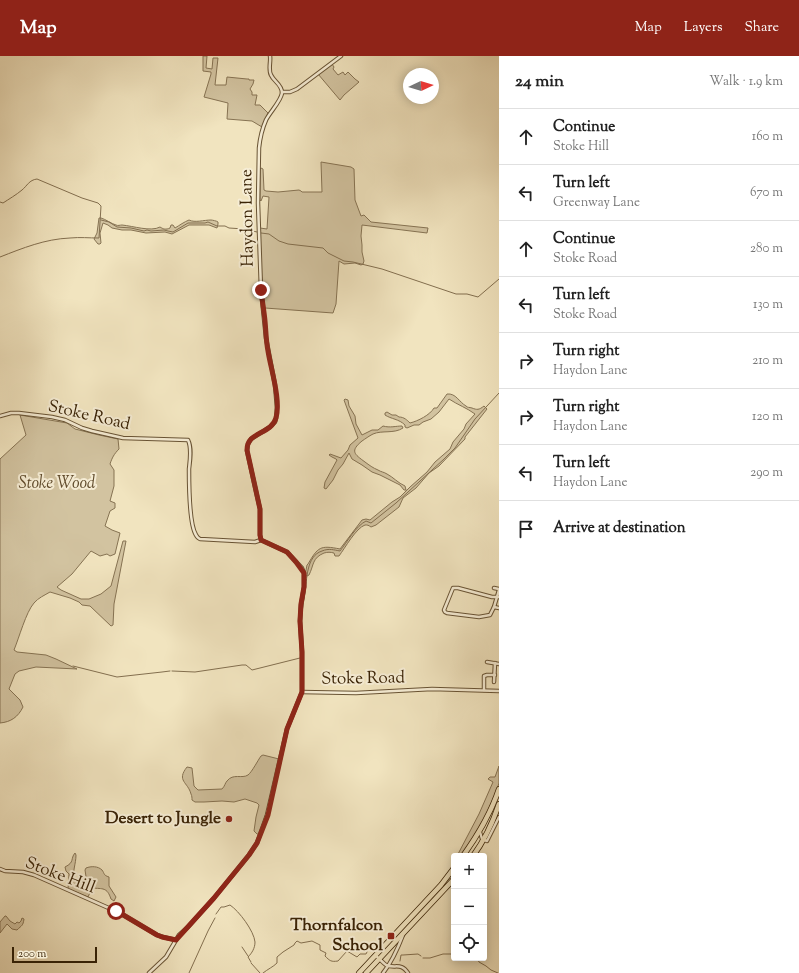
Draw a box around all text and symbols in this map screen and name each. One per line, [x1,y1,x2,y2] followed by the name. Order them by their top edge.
[20,15,57,42] text: Map
[635,18,662,38] text: Map
[684,18,722,38] text: Layers
[744,18,779,38] text: Share
[403,68,439,104] north arrow
[515,70,564,94] text: 24 min
[709,73,783,91] text: Walk · 1.9 km
[553,117,615,138] text: Continue
[515,126,537,148] icon: ahead
[752,128,783,146] text: 160 m
[553,138,609,156] text: Stoke Hill
[235,169,261,267] street label: Haydon Lane
[553,173,610,194] text: Turn left
[515,182,537,204] icon: left
[750,184,783,202] text: 670 m
[553,194,640,212] text: Greenway Lane
[553,229,615,250] text: Continue
[515,238,537,260] icon: ahead
[750,240,783,258] text: 280 m
[553,250,617,268] text: Stoke Road
[252,281,270,299] route end
[553,285,610,306] text: Turn left
[515,294,537,316] icon: left
[753,296,783,314] text: 130 m
[553,306,617,324] text: Stoke Road
[553,341,619,362] text: Turn right
[515,350,537,372] icon: right
[752,352,783,370] text: 210 m
[553,362,628,380] text: Haydon Lane
[45,395,133,437] street label: Stoke Road
[553,397,619,418] text: Turn right
[515,406,537,428] icon: right
[752,408,783,426] text: 120 m
[553,418,628,436] text: Haydon Lane
[553,453,610,474] text: Turn left
[515,462,537,484] icon: left
[750,464,783,482] text: 290 m
[18,472,96,496] park label: Stoke Wood
[553,474,628,492] text: Haydon Lane
[515,518,537,540] icon: arrive
[553,518,686,539] text: Arrive at destination
[321,666,406,692] street label: Stoke Road
[105,807,221,831] place label: Desert to Jungle
[224,814,234,824] marker: Desert to Jungle
[21,852,99,900] street label: Stoke Hill
[451,853,487,961] map controls
[451,853,487,889] button: +
[451,889,487,925] button: −
[107,902,125,920] route start
[290,914,384,958] place label: Thornfalcon School
[451,925,487,961] button: locate
[386,931,396,941] marker: Thornfalcon School
[12,945,97,964] scale bar
[18,946,46,962] text: 200 m

